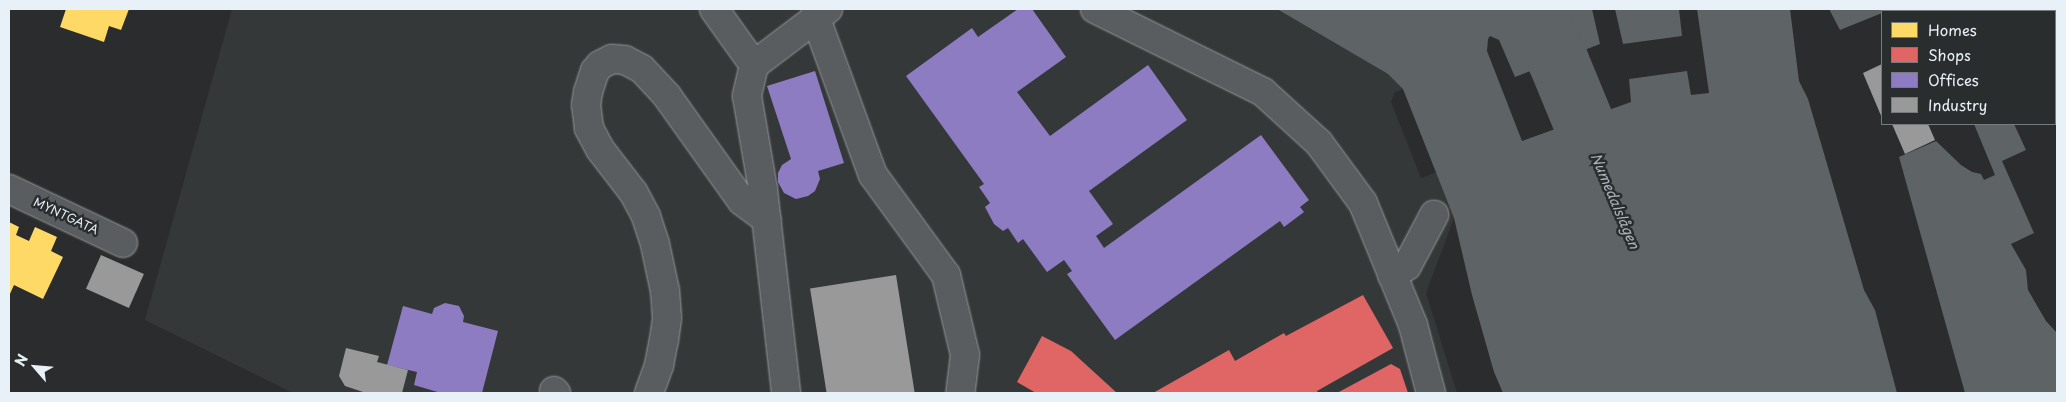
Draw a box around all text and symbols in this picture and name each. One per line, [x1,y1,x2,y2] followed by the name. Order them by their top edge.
[1881,10,2056,125] legend
[1928,18,1977,41] text: Homes
[1928,43,1971,66] text: Shops
[1928,68,1979,91] text: Offices
[1928,93,1987,116] text: Industry
[1587,151,1643,251] water label: Numedalslågen
[31,195,101,237] street label: MYNTGATA
[10,342,60,392] north arrow
[9,350,33,370] text: N

